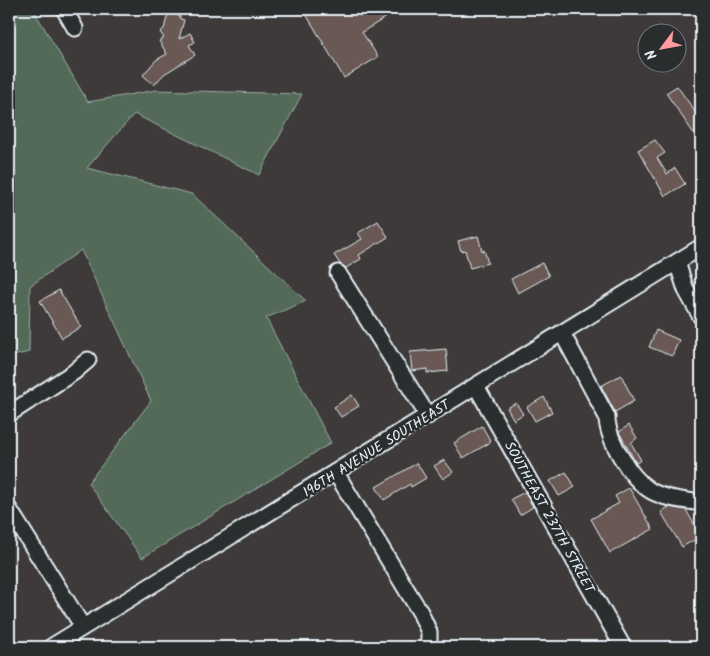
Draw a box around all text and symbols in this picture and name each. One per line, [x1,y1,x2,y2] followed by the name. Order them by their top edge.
[638,22,688,72] north arrow
[640,45,663,64] text: N
[299,394,456,503] street label: 196TH AVENUE SOUTHEAST
[498,438,601,599] street label: SOUTHEAST 237TH STREET

